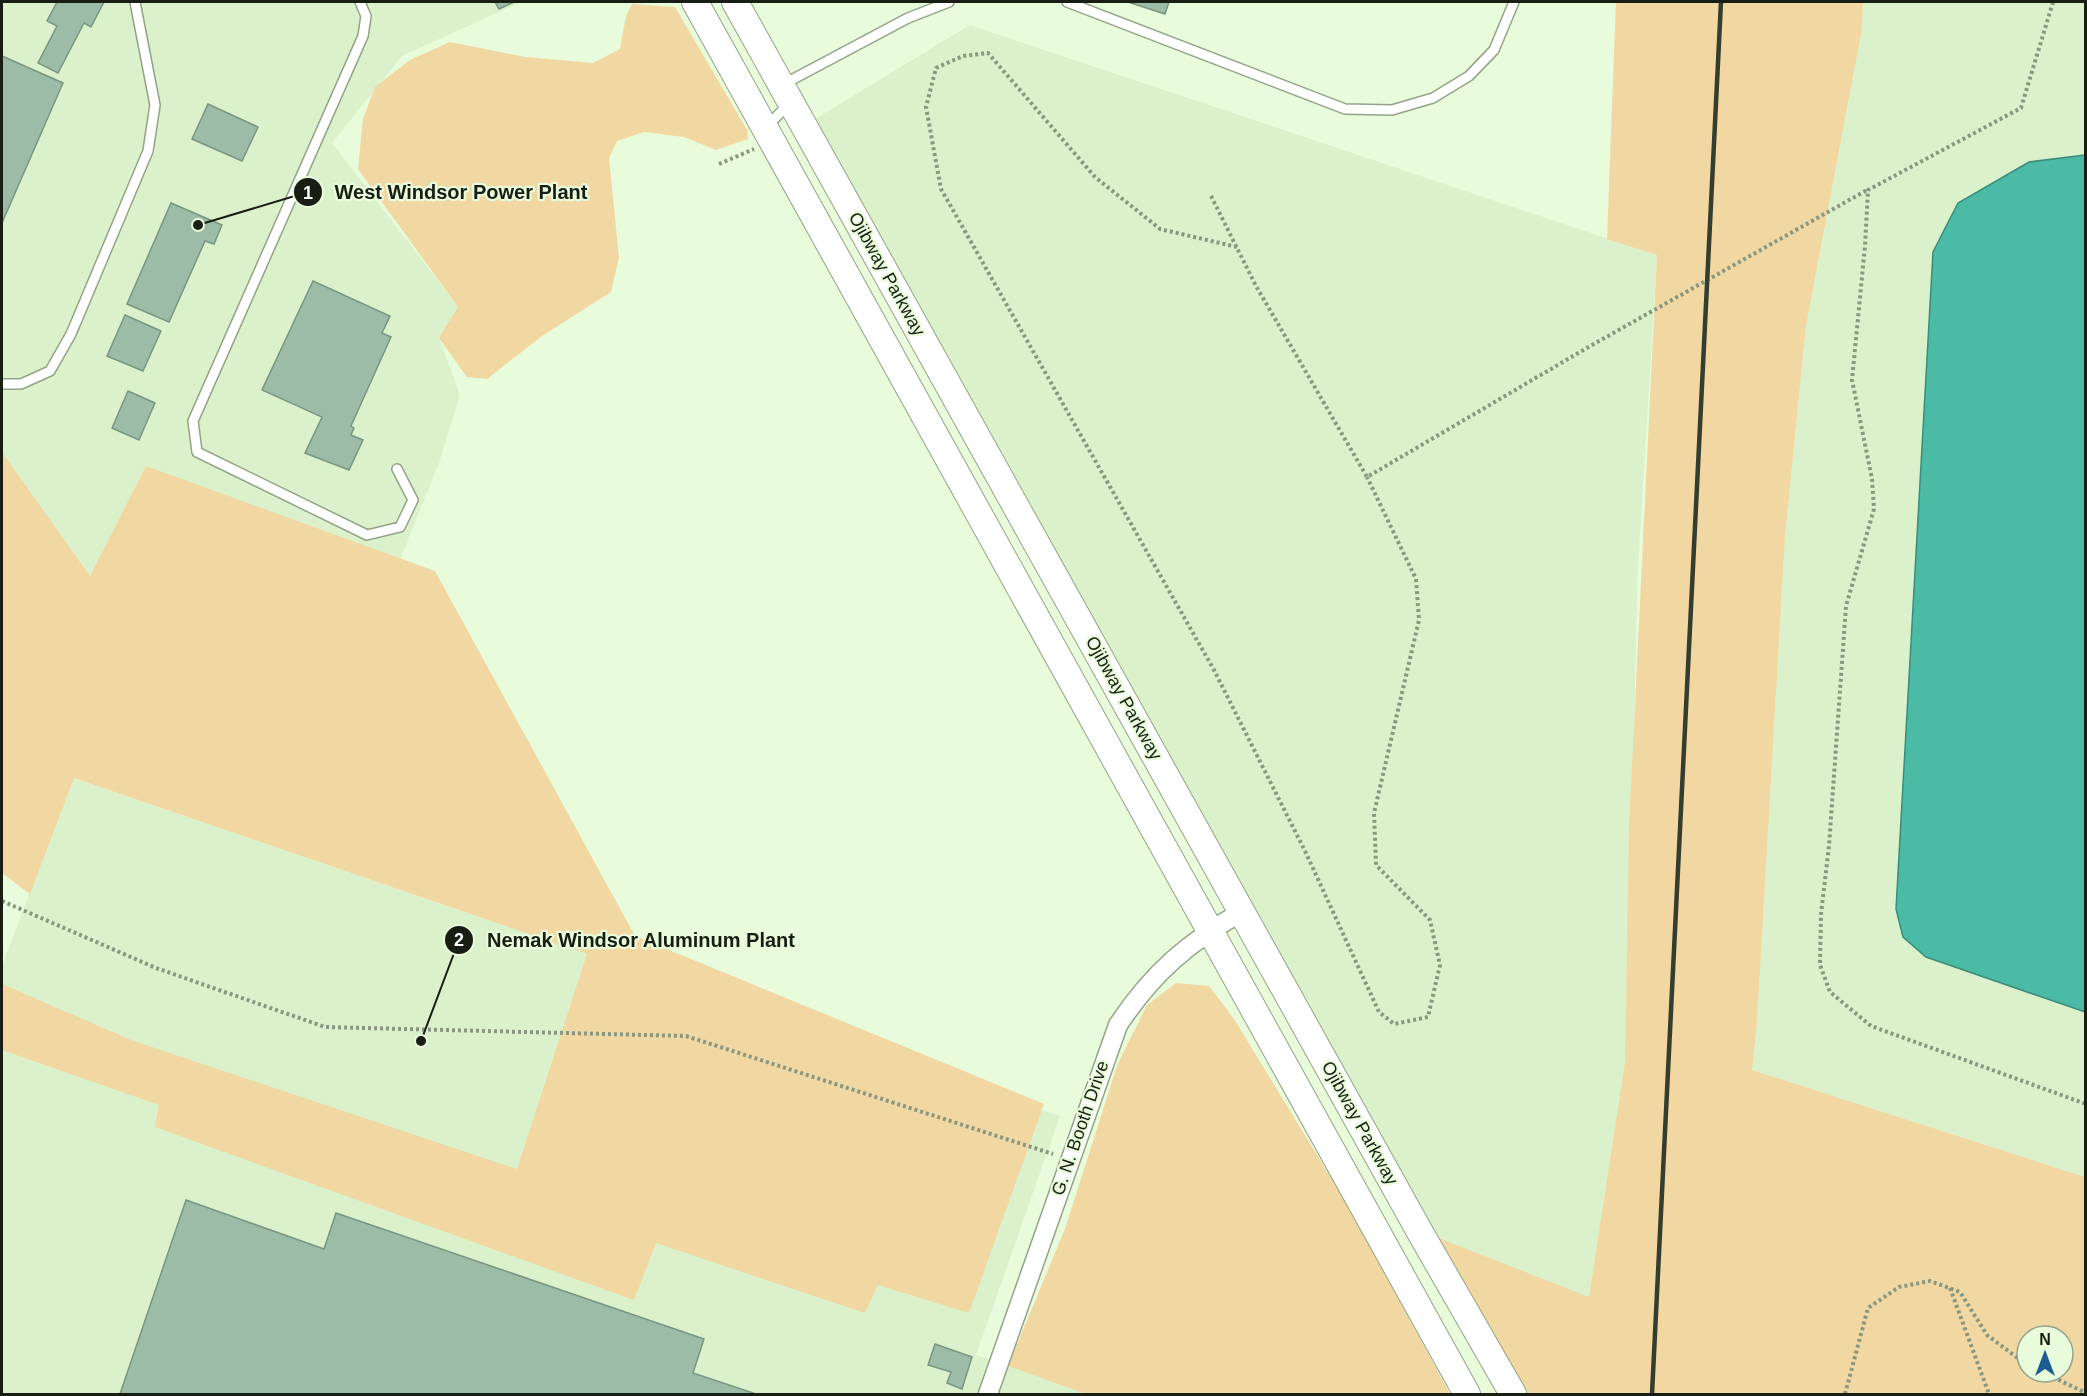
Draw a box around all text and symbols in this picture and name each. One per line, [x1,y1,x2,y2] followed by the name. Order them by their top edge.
[293,173,600,211] callout: West Windsor Power Plant
[335,181,588,203] text: West Windsor Power Plant
[303,183,313,203] text: 1
[845,209,929,339] street label: Ojibway Parkway
[1082,633,1166,763] street label: Ojibway Parkway
[444,921,807,959] callout: Nemak Windsor Aluminum Plant
[487,929,795,951] text: Nemak Windsor Aluminum Plant
[454,930,464,950] text: 2
[1048,1058,1112,1198] street label: G. N. Booth Drive
[1318,1058,1402,1188] street label: Ojibway Parkway
[2015,1324,2075,1384] north arrow
[2039,1331,2051,1348] text: N

